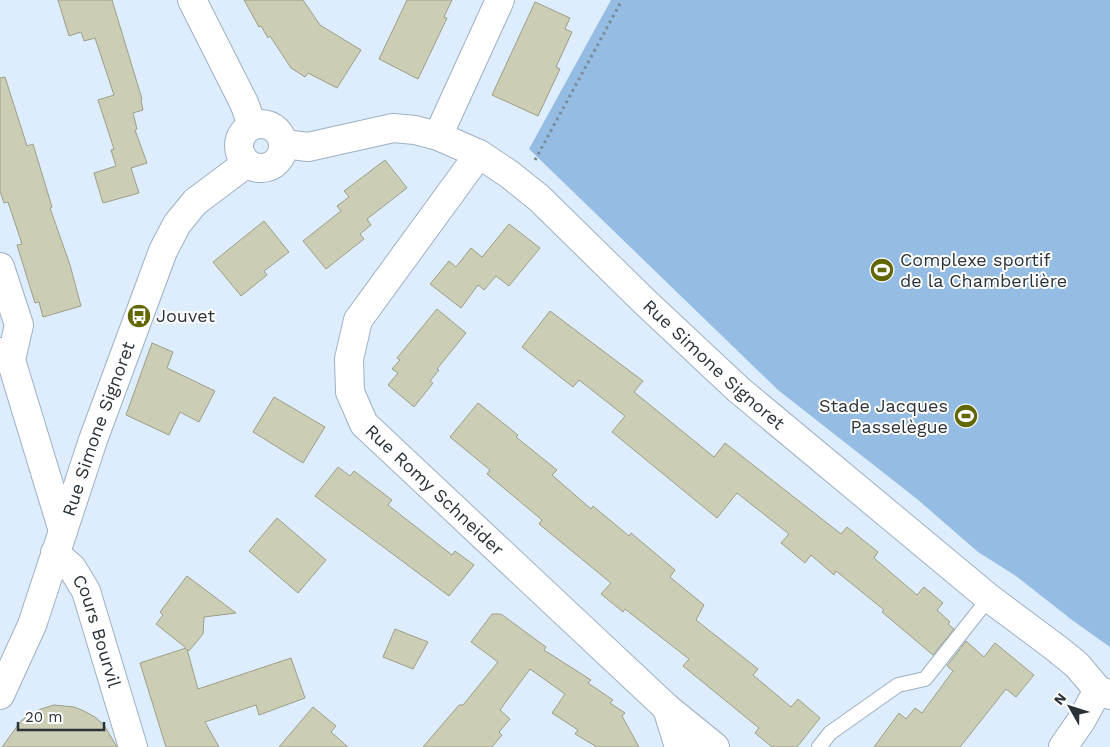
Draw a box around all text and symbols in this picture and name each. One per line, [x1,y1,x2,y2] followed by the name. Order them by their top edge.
[900,249,1067,291] place label: Complexe sportif de la Chamberlière
[869,257,895,283] sports icon: Complexe sportif de la Chamberlière
[639,295,790,434] street label: Rue Simone Signoret
[126,303,152,329] bus stop icon: Jouvet
[156,305,215,326] place label: Jouvet
[58,338,139,519] street label: Rue Simone Signoret
[819,395,948,437] place label: Stade Jacques Passelègue
[953,403,979,429] sports icon: Stade Jacques Passelègue
[361,420,508,560] street label: Rue Romy Schneider
[68,570,126,690] street label: Cours Bourvil
[1045,682,1095,732] north arrow
[1050,690,1069,708] text: N
[18,700,104,732] scale bar
[25,708,63,726] text: 20 m

